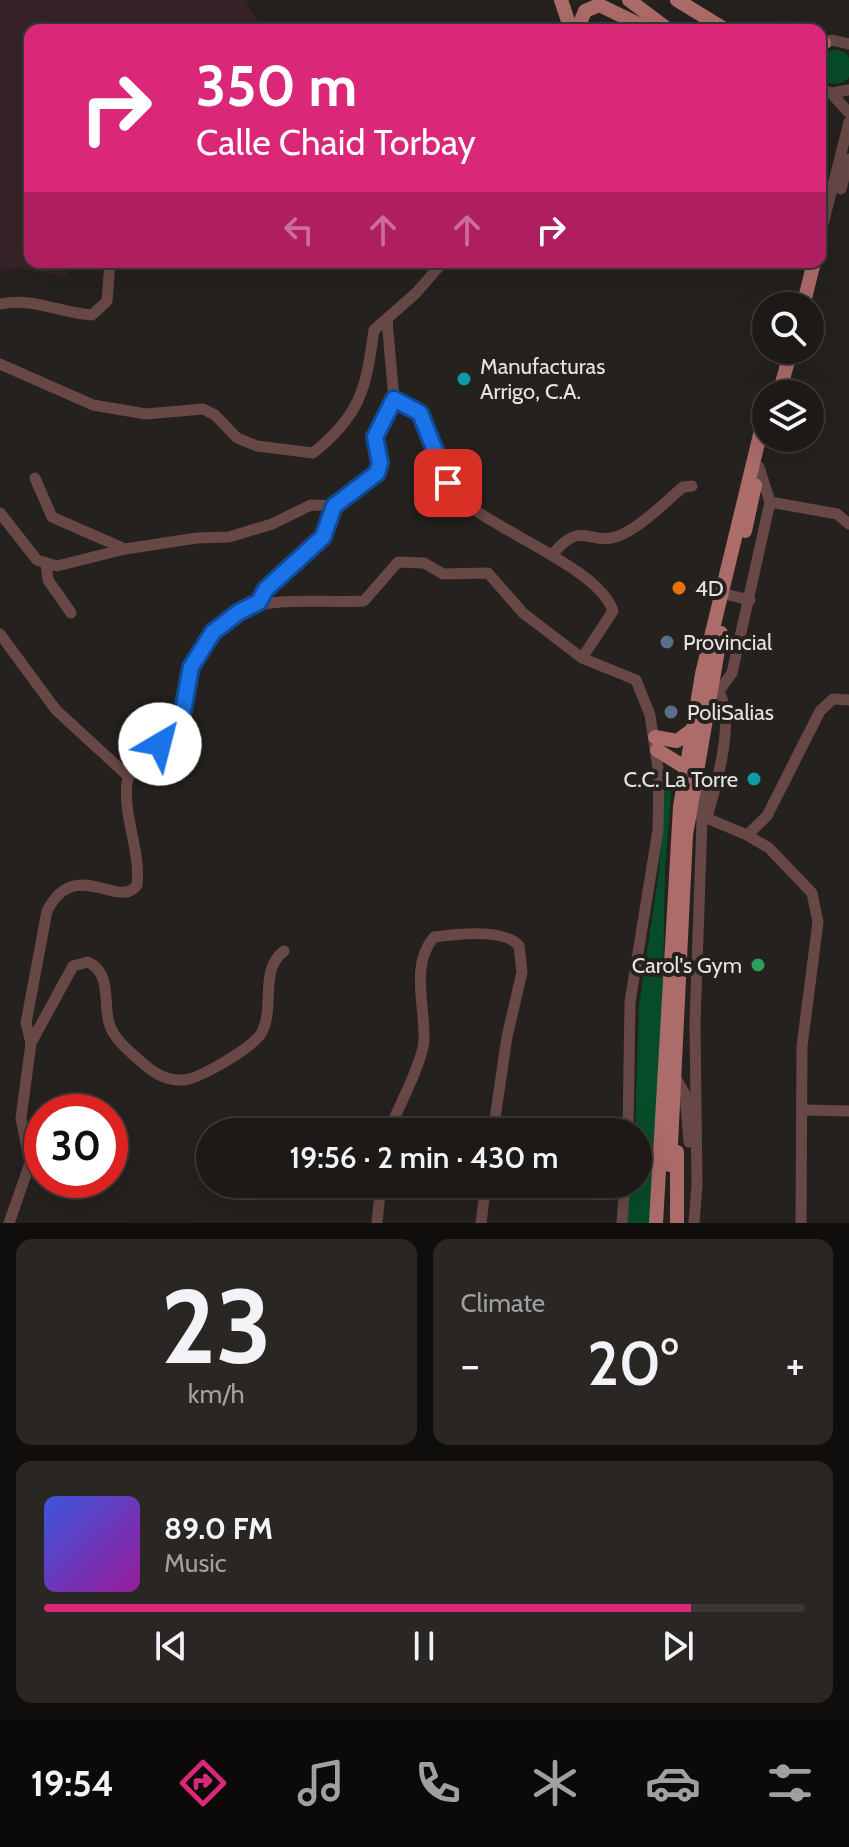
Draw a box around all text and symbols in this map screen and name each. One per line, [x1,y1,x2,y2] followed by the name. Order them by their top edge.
[196,52,357,120] text: 350 m
[64,56,168,160] icon: right
[196,120,476,164] text: Calle Chaid Torbay
[277,208,321,252] icon: left
[361,208,405,252] icon: ahead
[445,208,489,252] icon: ahead
[529,208,573,252] icon: right
[752,292,824,452] map controls
[752,292,824,364] button: search
[480,353,605,405] place label: Manufacturas Arrigo, C.A.
[455,370,473,388] marker: Manufacturas Arrigo, C.A.
[752,380,824,452] button: layers
[414,449,482,517] pin
[426,461,470,505] icon: arrive
[695,575,724,602] place label: 4D
[670,579,688,597] marker: 4D
[683,629,773,656] place label: Provincial
[658,633,676,651] marker: Provincial
[687,699,774,726] place label: PoliSalias
[118,702,202,786] position arrow
[662,703,680,721] marker: PoliSalias
[624,766,738,793] place label: C.C. La Torre
[745,770,763,788] marker: C.C. La Torre
[632,952,742,979] place label: Carol's Gym
[749,956,767,974] marker: Carol's Gym
[24,1094,128,1198] speed limit sign: 30
[290,1139,558,1176] text: 19:56 · 2 min · 430 m
[161,1263,272,1389] text: 23
[461,1287,545,1319] text: Climate
[587,1327,678,1400] text: 20°
[461,1338,480,1391] text: −
[786,1338,805,1391] text: +
[188,1378,245,1410] text: km/h
[164,1510,273,1547] text: 89.0 FM
[164,1547,227,1579] text: Music
[149,1624,193,1668] icon: previous
[402,1624,446,1668] icon: pause
[656,1624,700,1668] icon: next
[175,1755,231,1811] icon: directions
[293,1755,349,1811] icon: music
[410,1755,466,1811] icon: phone
[527,1755,583,1811] icon: climate
[645,1755,701,1811] icon: car
[762,1755,818,1811] icon: filters
[31,1761,114,1805] text: 19:54

